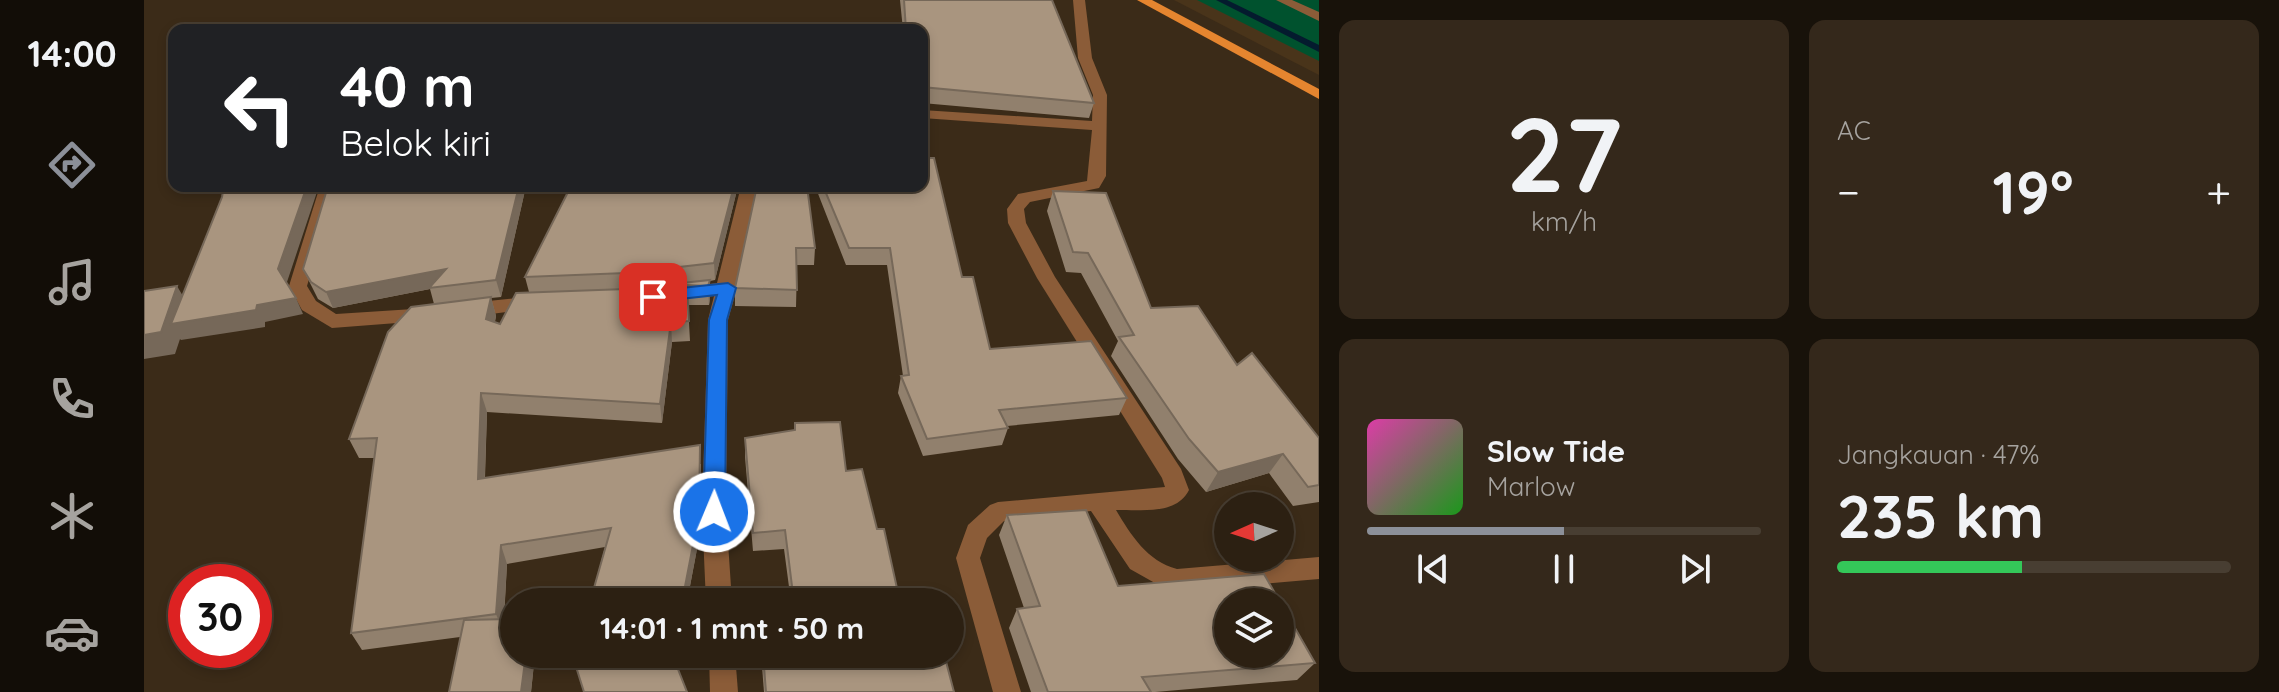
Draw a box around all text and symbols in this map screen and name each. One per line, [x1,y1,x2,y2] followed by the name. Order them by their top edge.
[27,31,117,76] text: 14:00
[340,51,475,121] text: 40 m
[208,56,312,160] icon: left
[1506,88,1622,218] text: 27
[1837,114,1871,147] text: AC
[340,120,491,165] text: Belok kiri
[44,137,100,193] icon: directions
[1993,154,2074,229] text: 19°
[1837,164,1860,219] text: −
[2206,164,2231,219] text: +
[1531,205,1597,238] text: km/h
[44,254,100,310] icon: music
[619,263,687,331] pin
[631,275,675,319] icon: arrive
[44,371,100,427] icon: phone
[1487,432,1625,470] text: Slow Tide
[1837,438,2039,471] text: Jangkauan · 47%
[672,470,756,554] position arrow
[1487,470,1575,503] text: Marlow
[1837,478,2044,553] text: 235 km
[44,488,100,544] icon: climate
[1214,492,1294,572] north arrow
[1214,492,1294,668] map controls
[1411,547,1455,591] icon: previous
[1542,547,1586,591] icon: pause
[1673,547,1717,591] icon: next
[168,564,272,668] speed limit sign: 30
[1214,588,1294,668] button: layers
[44,605,100,661] icon: car
[600,609,864,647] text: 14:01 · 1 mnt · 50 m

